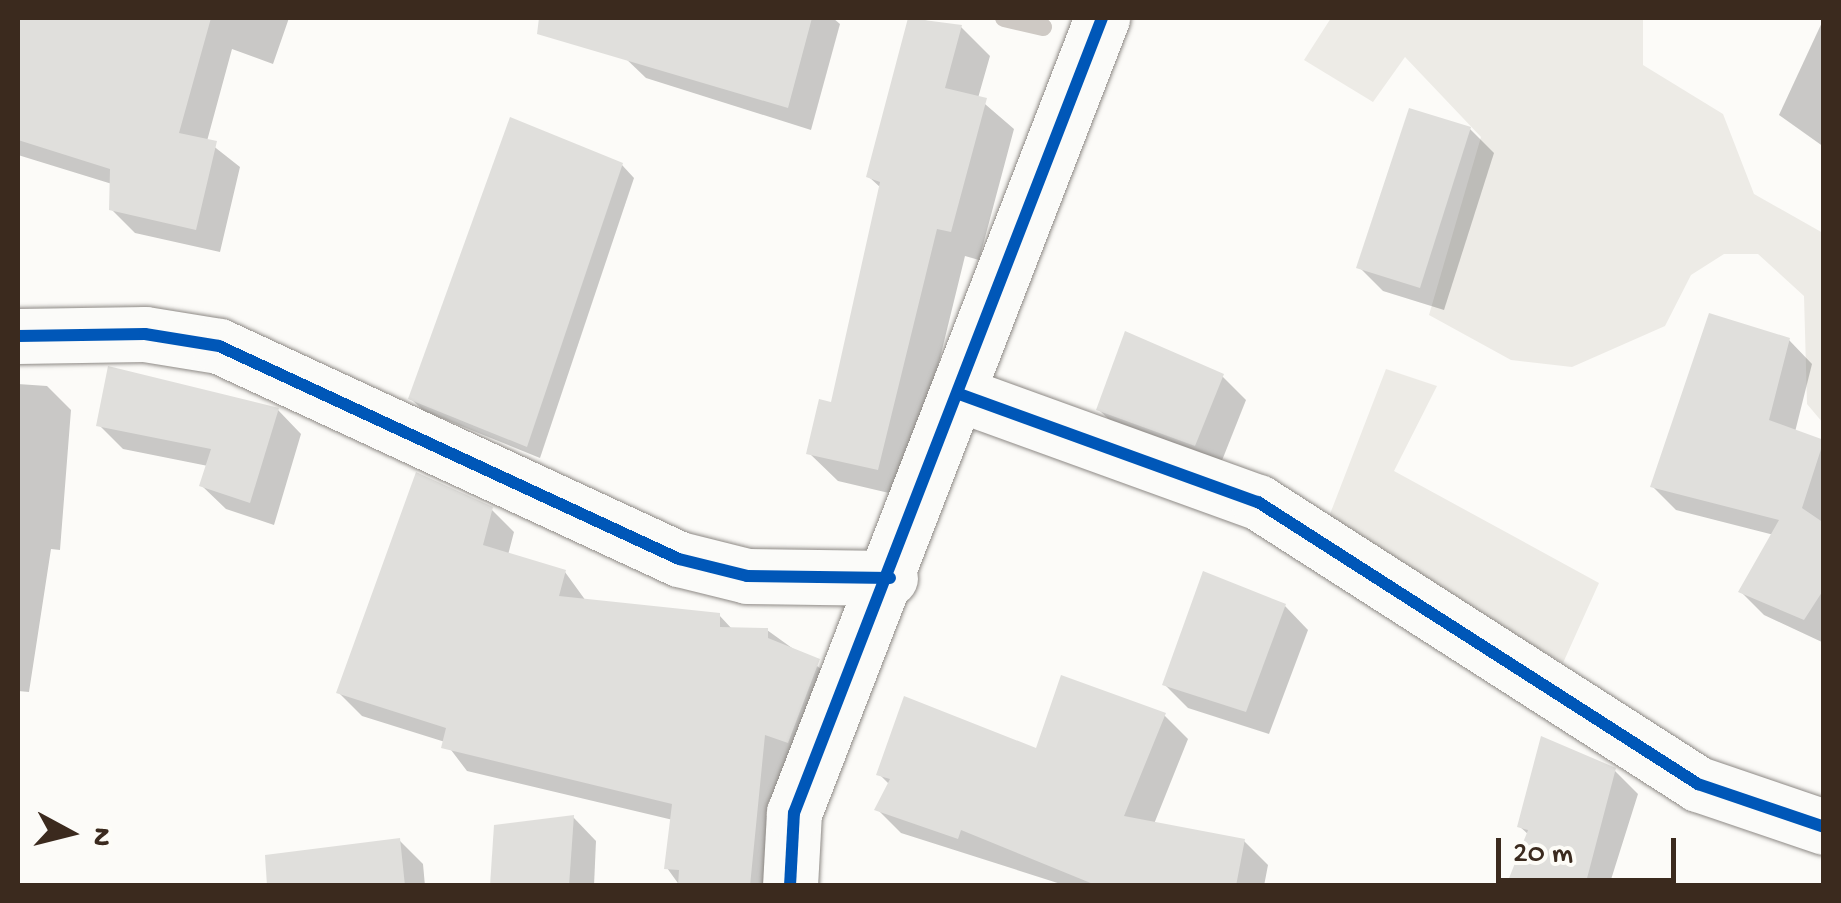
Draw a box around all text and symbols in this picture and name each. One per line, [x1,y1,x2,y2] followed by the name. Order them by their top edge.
[20,783,120,883] north arrow
[1501,818,1681,880] scale bar
[83,826,118,848] text: N
[1513,838,1573,873] text: 20 m

